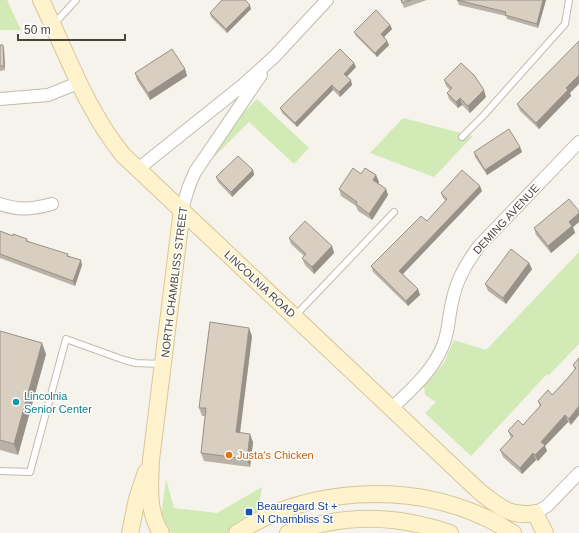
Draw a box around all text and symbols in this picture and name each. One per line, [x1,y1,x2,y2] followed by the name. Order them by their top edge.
[18,16,125,42] scale bar
[24,23,51,37] text: 50 m
[471,182,541,256] street label: DEMING AVENUE
[159,206,189,358] street label: NORTH CHAMBLISS STREET
[222,248,298,320] street label: LINCOLNIA ROAD
[24,390,92,415] place label: Lincolnia Senior Center
[11,397,21,407] marker: Lincolnia Senior Center
[237,449,314,461] place label: Justa's Chicken
[224,450,234,460] marker: Justa's Chicken
[257,500,337,525] place label: Beauregard St + N Chambliss St
[244,507,254,517] marker: Beauregard St + N Chambliss St

